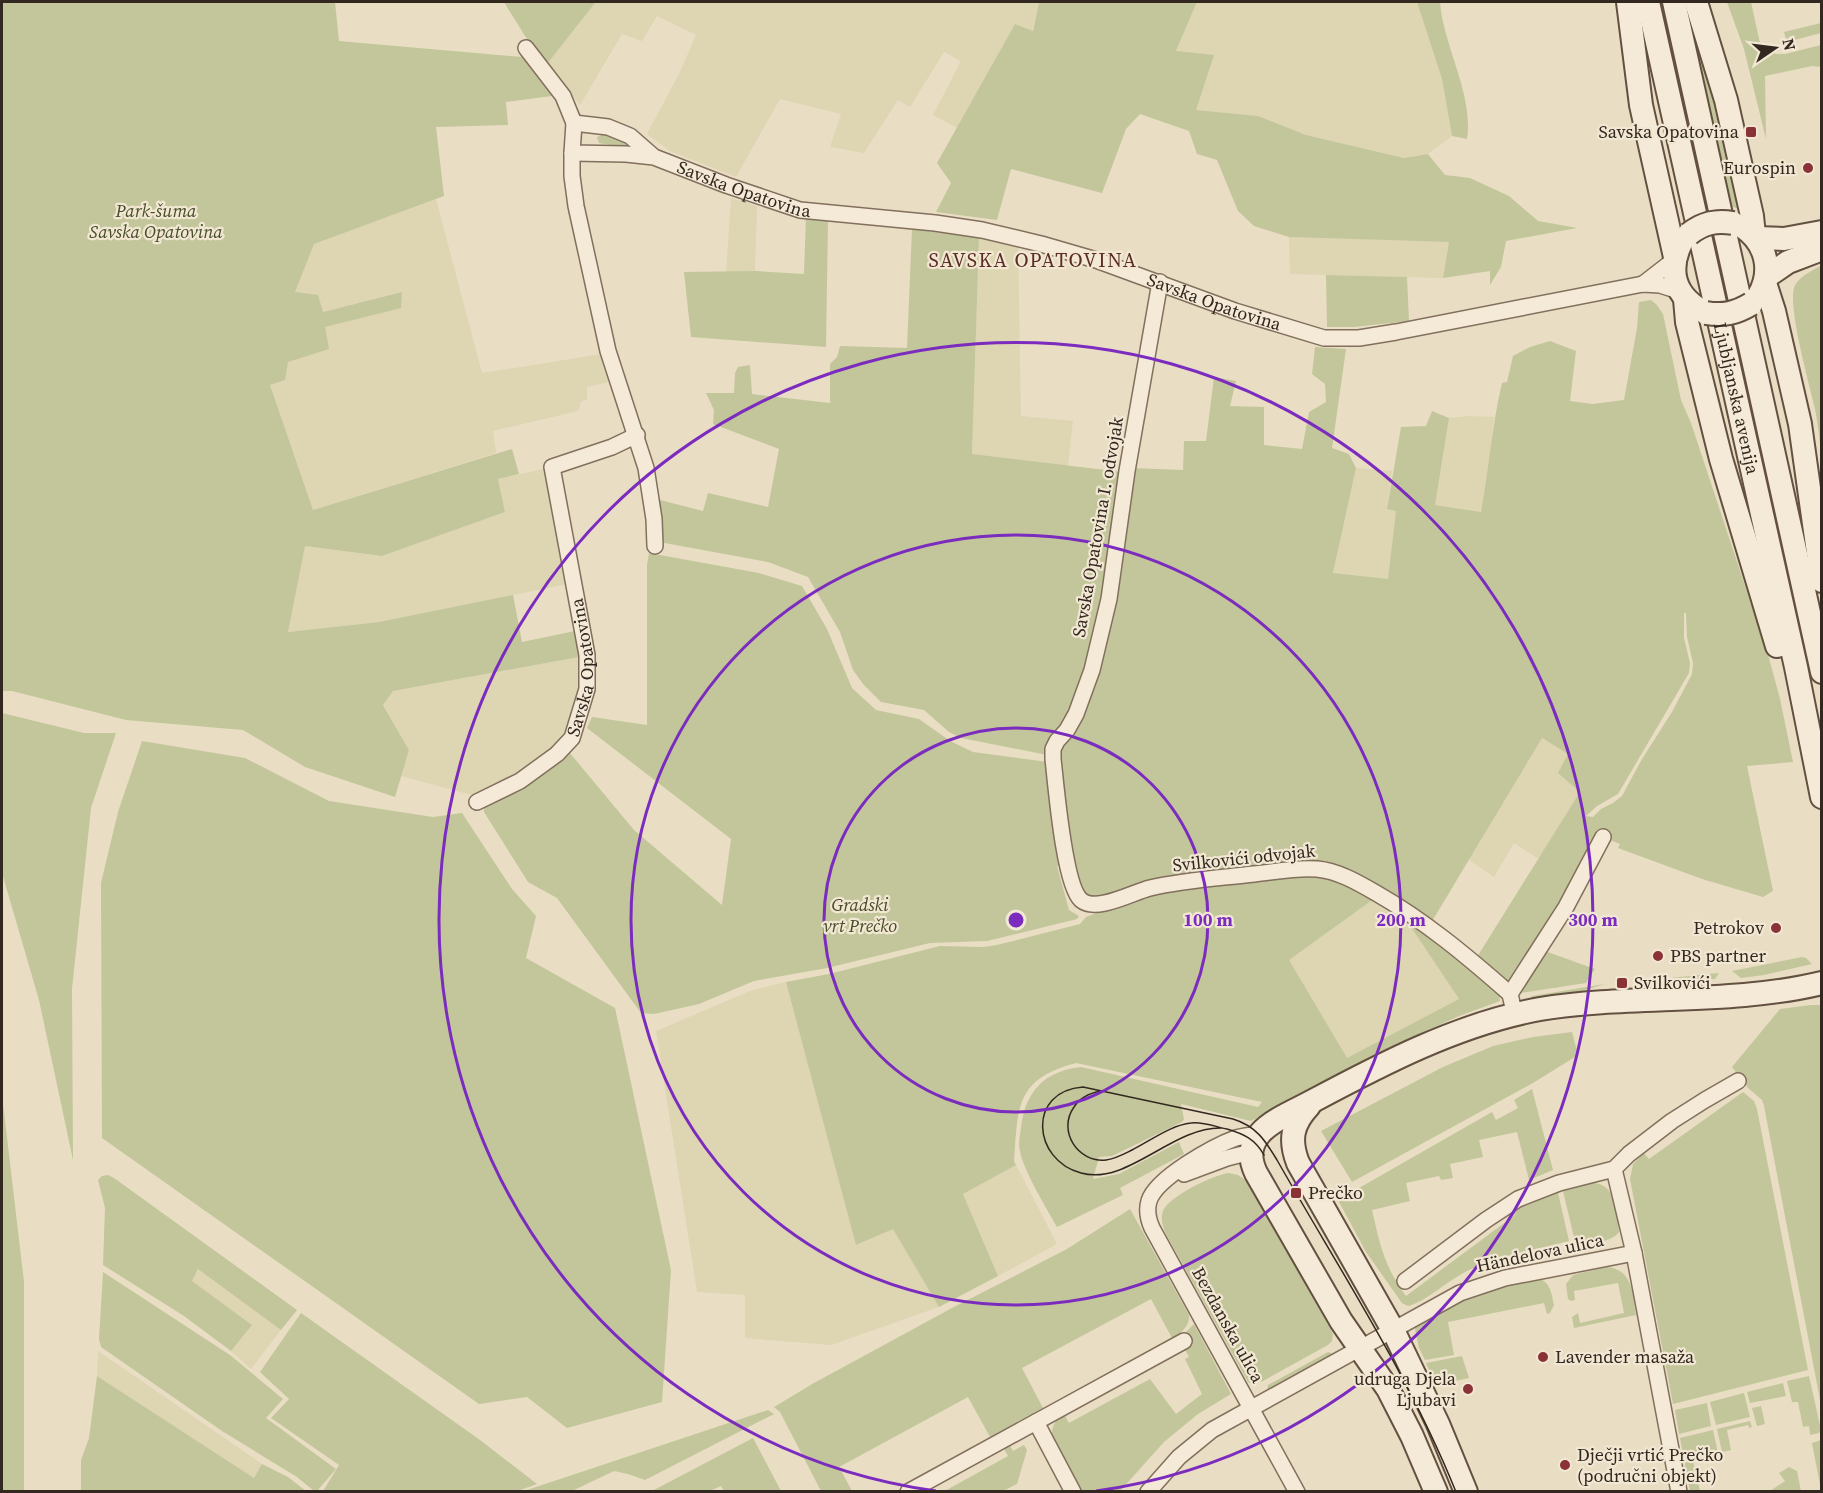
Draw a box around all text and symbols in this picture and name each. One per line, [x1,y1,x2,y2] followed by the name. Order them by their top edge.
[1745,18,1805,78] north arrow
[1777,36,1802,53] text: N
[1599,119,1740,144] place label: Savska Opatovina
[1744,125,1758,139] marker: Savska Opatovina
[674,154,813,223] street label: Savska Opatovina
[1723,155,1796,180] place label: Eurospin
[1801,161,1815,175] marker: Eurospin
[89,198,223,244] park label: Park-šuma Savska Opatovina
[929,246,1137,274] district label: SAVSKA OPATOVINA
[1144,267,1285,337] street label: Savska Opatovina
[1708,320,1766,477] street label: Ljubljanska avenija
[1066,415,1129,639] street label: Savska Opatovina I. odvojak
[560,596,600,739] street label: Savska Opatovina
[1171,838,1317,877] street label: Svilkovići odvojak
[823,892,897,938] park label: Gradski vrt Prečko
[1183,907,1233,932] text: 100 m
[1376,907,1426,932] text: 200 m
[1568,907,1618,932] text: 300 m
[1006,910,1026,930] centre of rings
[1693,915,1764,940] place label: Petrokov
[1769,921,1783,935] marker: Petrokov
[1670,943,1767,968] place label: PBS partner
[1651,949,1665,963] marker: PBS partner
[1634,970,1711,995] place label: Svilkovići
[1615,976,1629,990] marker: Svilkovići
[1308,1180,1363,1205] place label: Prečko
[1289,1186,1303,1200] marker: Prečko
[1474,1227,1607,1278] street label: Händelova ulica
[1186,1262,1271,1388] street label: Bezdanska ulica
[1555,1344,1695,1369] place label: Lavender masaža
[1536,1350,1550,1364] marker: Lavender masaža
[1354,1366,1457,1412] place label: udruga Djela Ljubavi
[1461,1382,1475,1396] marker: udruga Djela Ljubavi
[1577,1442,1724,1488] place label: Dječji vrtić Prečko (područni objekt)
[1558,1458,1572,1472] marker: Dječji vrtić Prečko (područni objekt)

